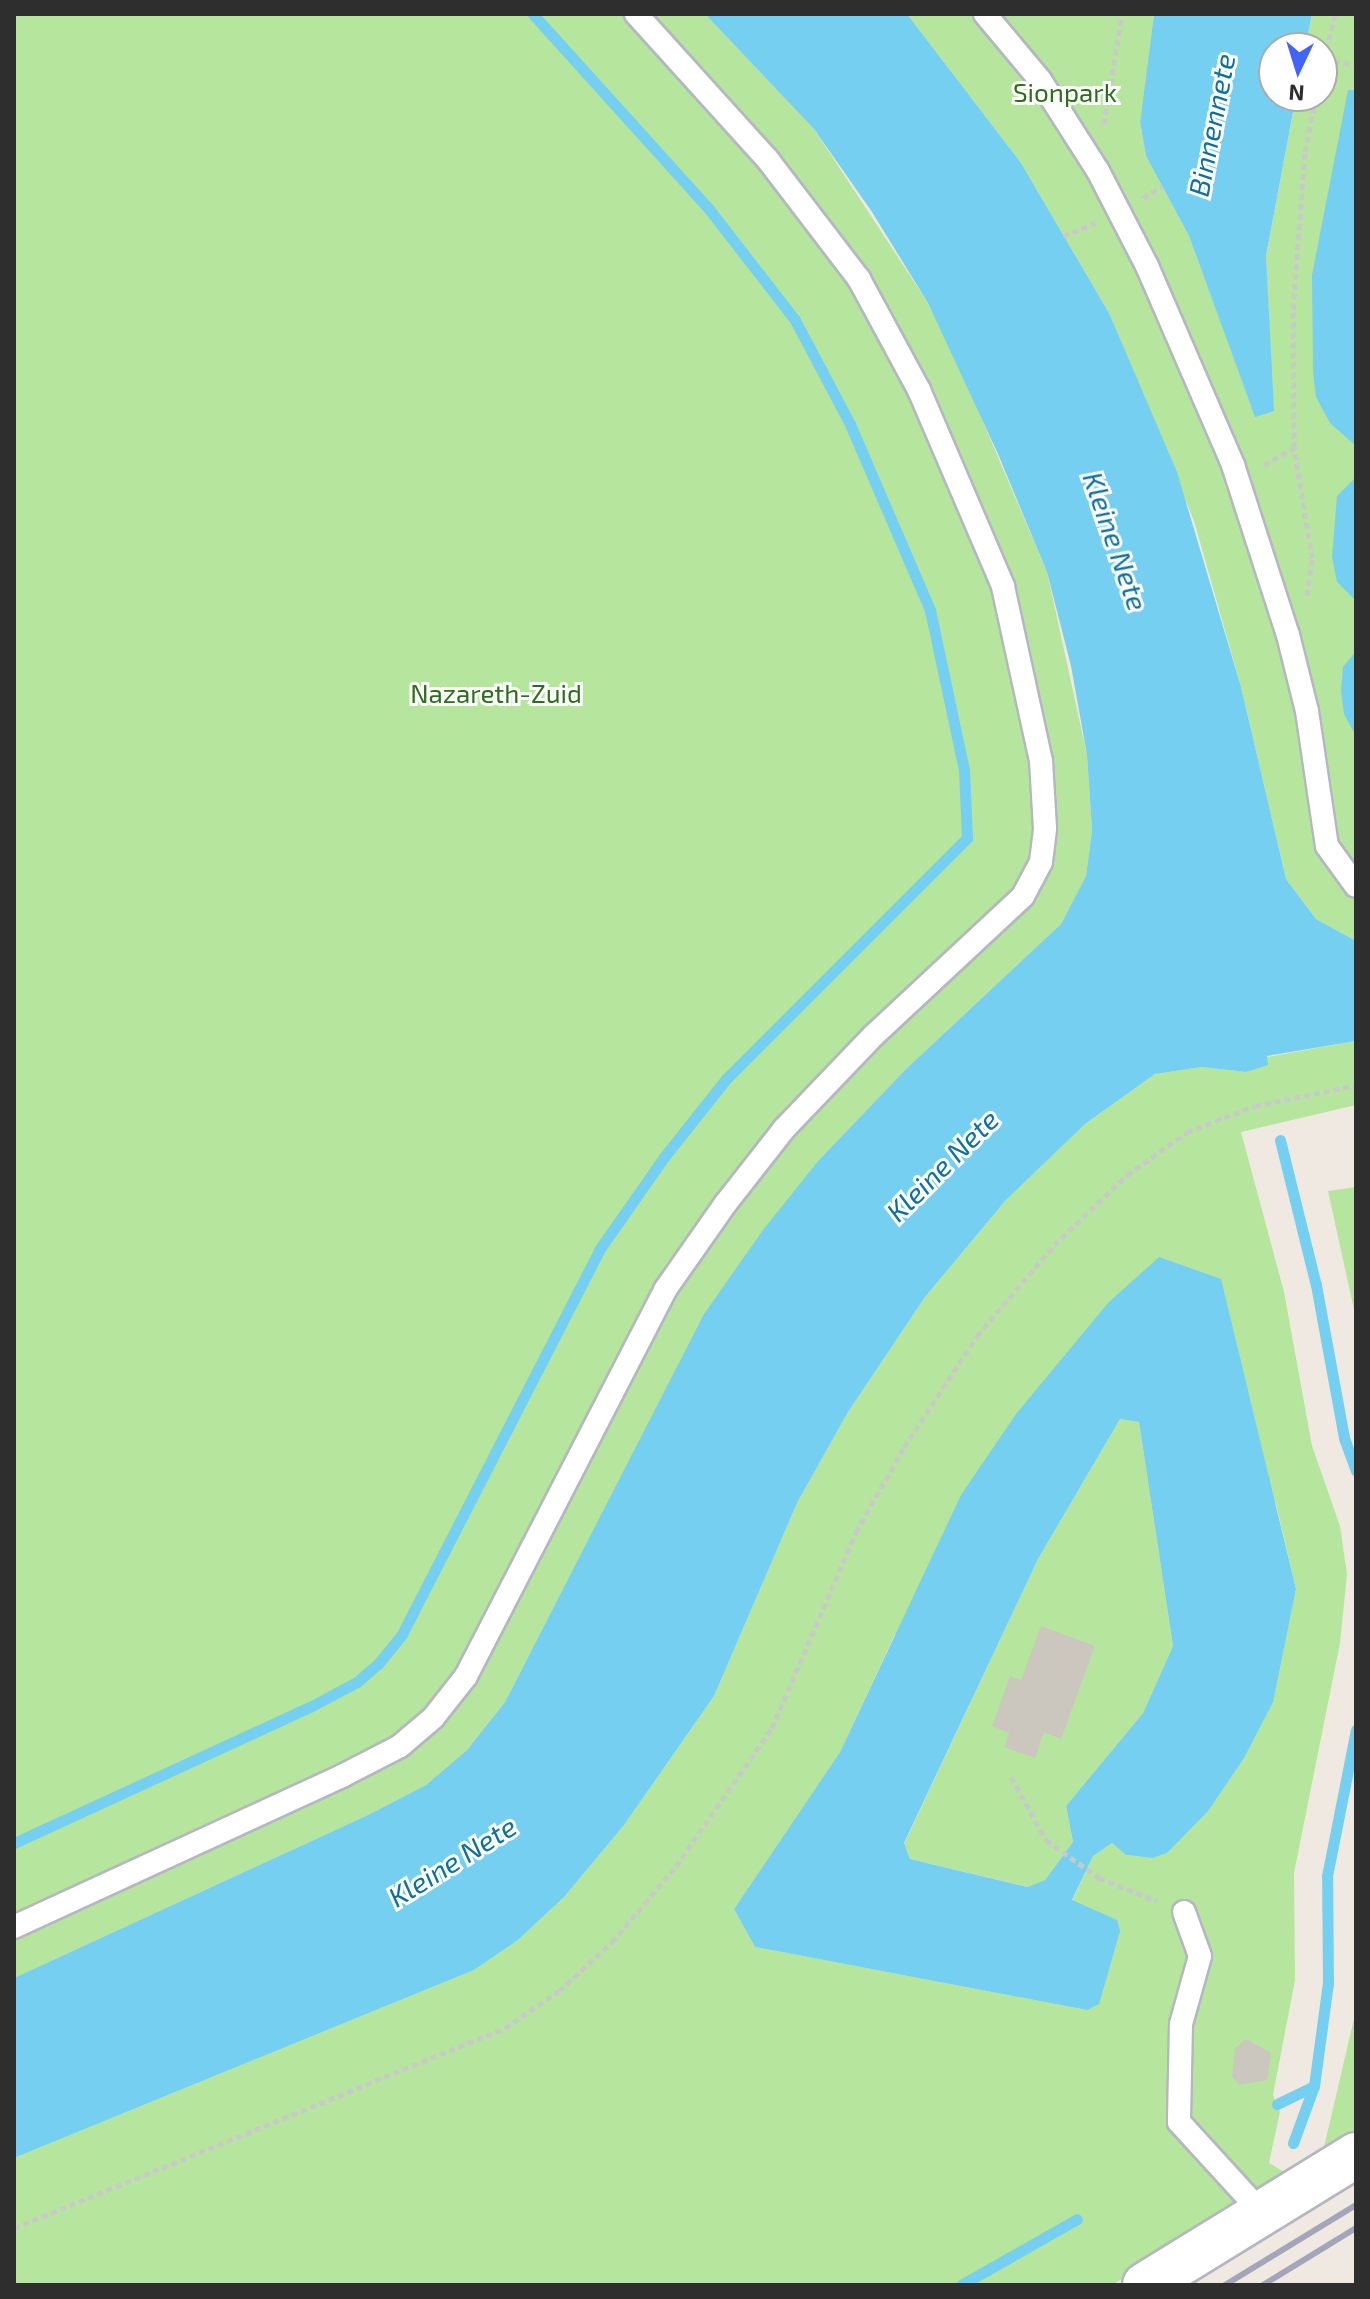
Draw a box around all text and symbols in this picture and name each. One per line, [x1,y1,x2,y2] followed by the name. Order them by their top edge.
[1258,32,1338,112] north arrow
[1181,51,1241,199] water label: Binnennete
[1013,76,1117,108] park label: Sionpark
[1288,80,1305,107] text: N
[1077,467,1155,615] water label: Kleine Nete
[410,677,582,709] park label: Nazareth-Zuid
[879,1102,1005,1228] water label: Kleine Nete
[382,1808,522,1914] water label: Kleine Nete

